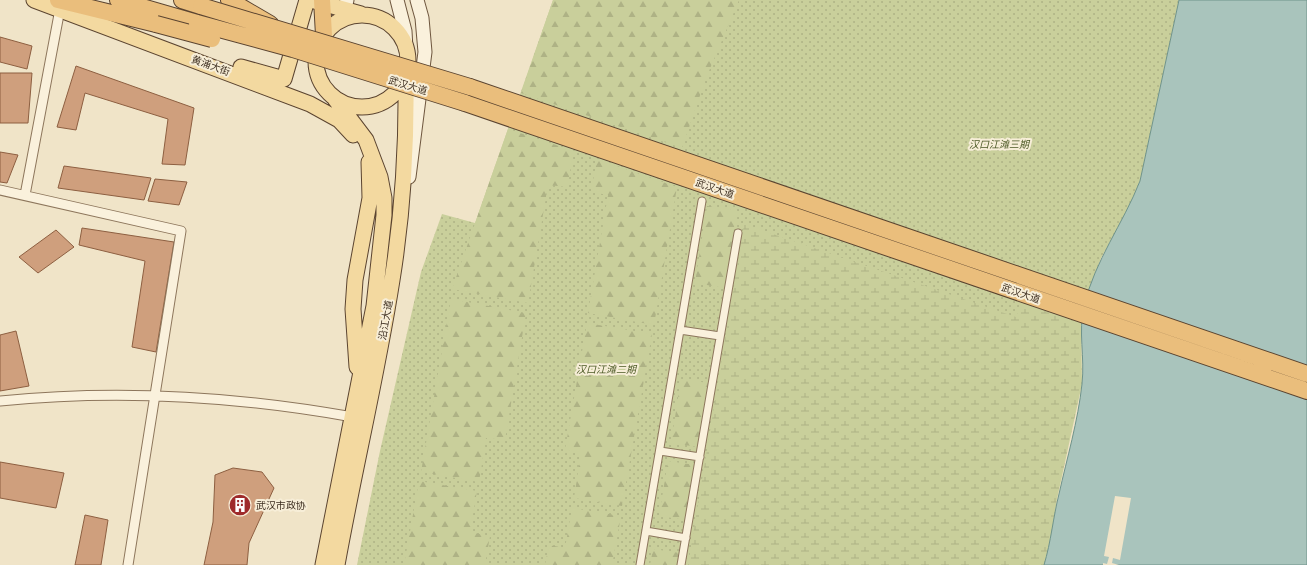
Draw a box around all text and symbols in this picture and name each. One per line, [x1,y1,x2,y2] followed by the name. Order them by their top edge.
[190,53,232,78] street label: 黄浦大街
[387,73,429,98] street label: 武汉大道
[969,138,1031,151] park label: 汉口江滩三期
[694,176,736,201] street label: 武汉大道
[1000,281,1042,306] street label: 武汉大道
[376,299,395,341] street label: 沿江大道
[576,363,638,376] park label: 汉口江滩二期
[227,492,253,518] building icon: 武汉市政协
[256,499,306,512] place label: 武汉市政协

